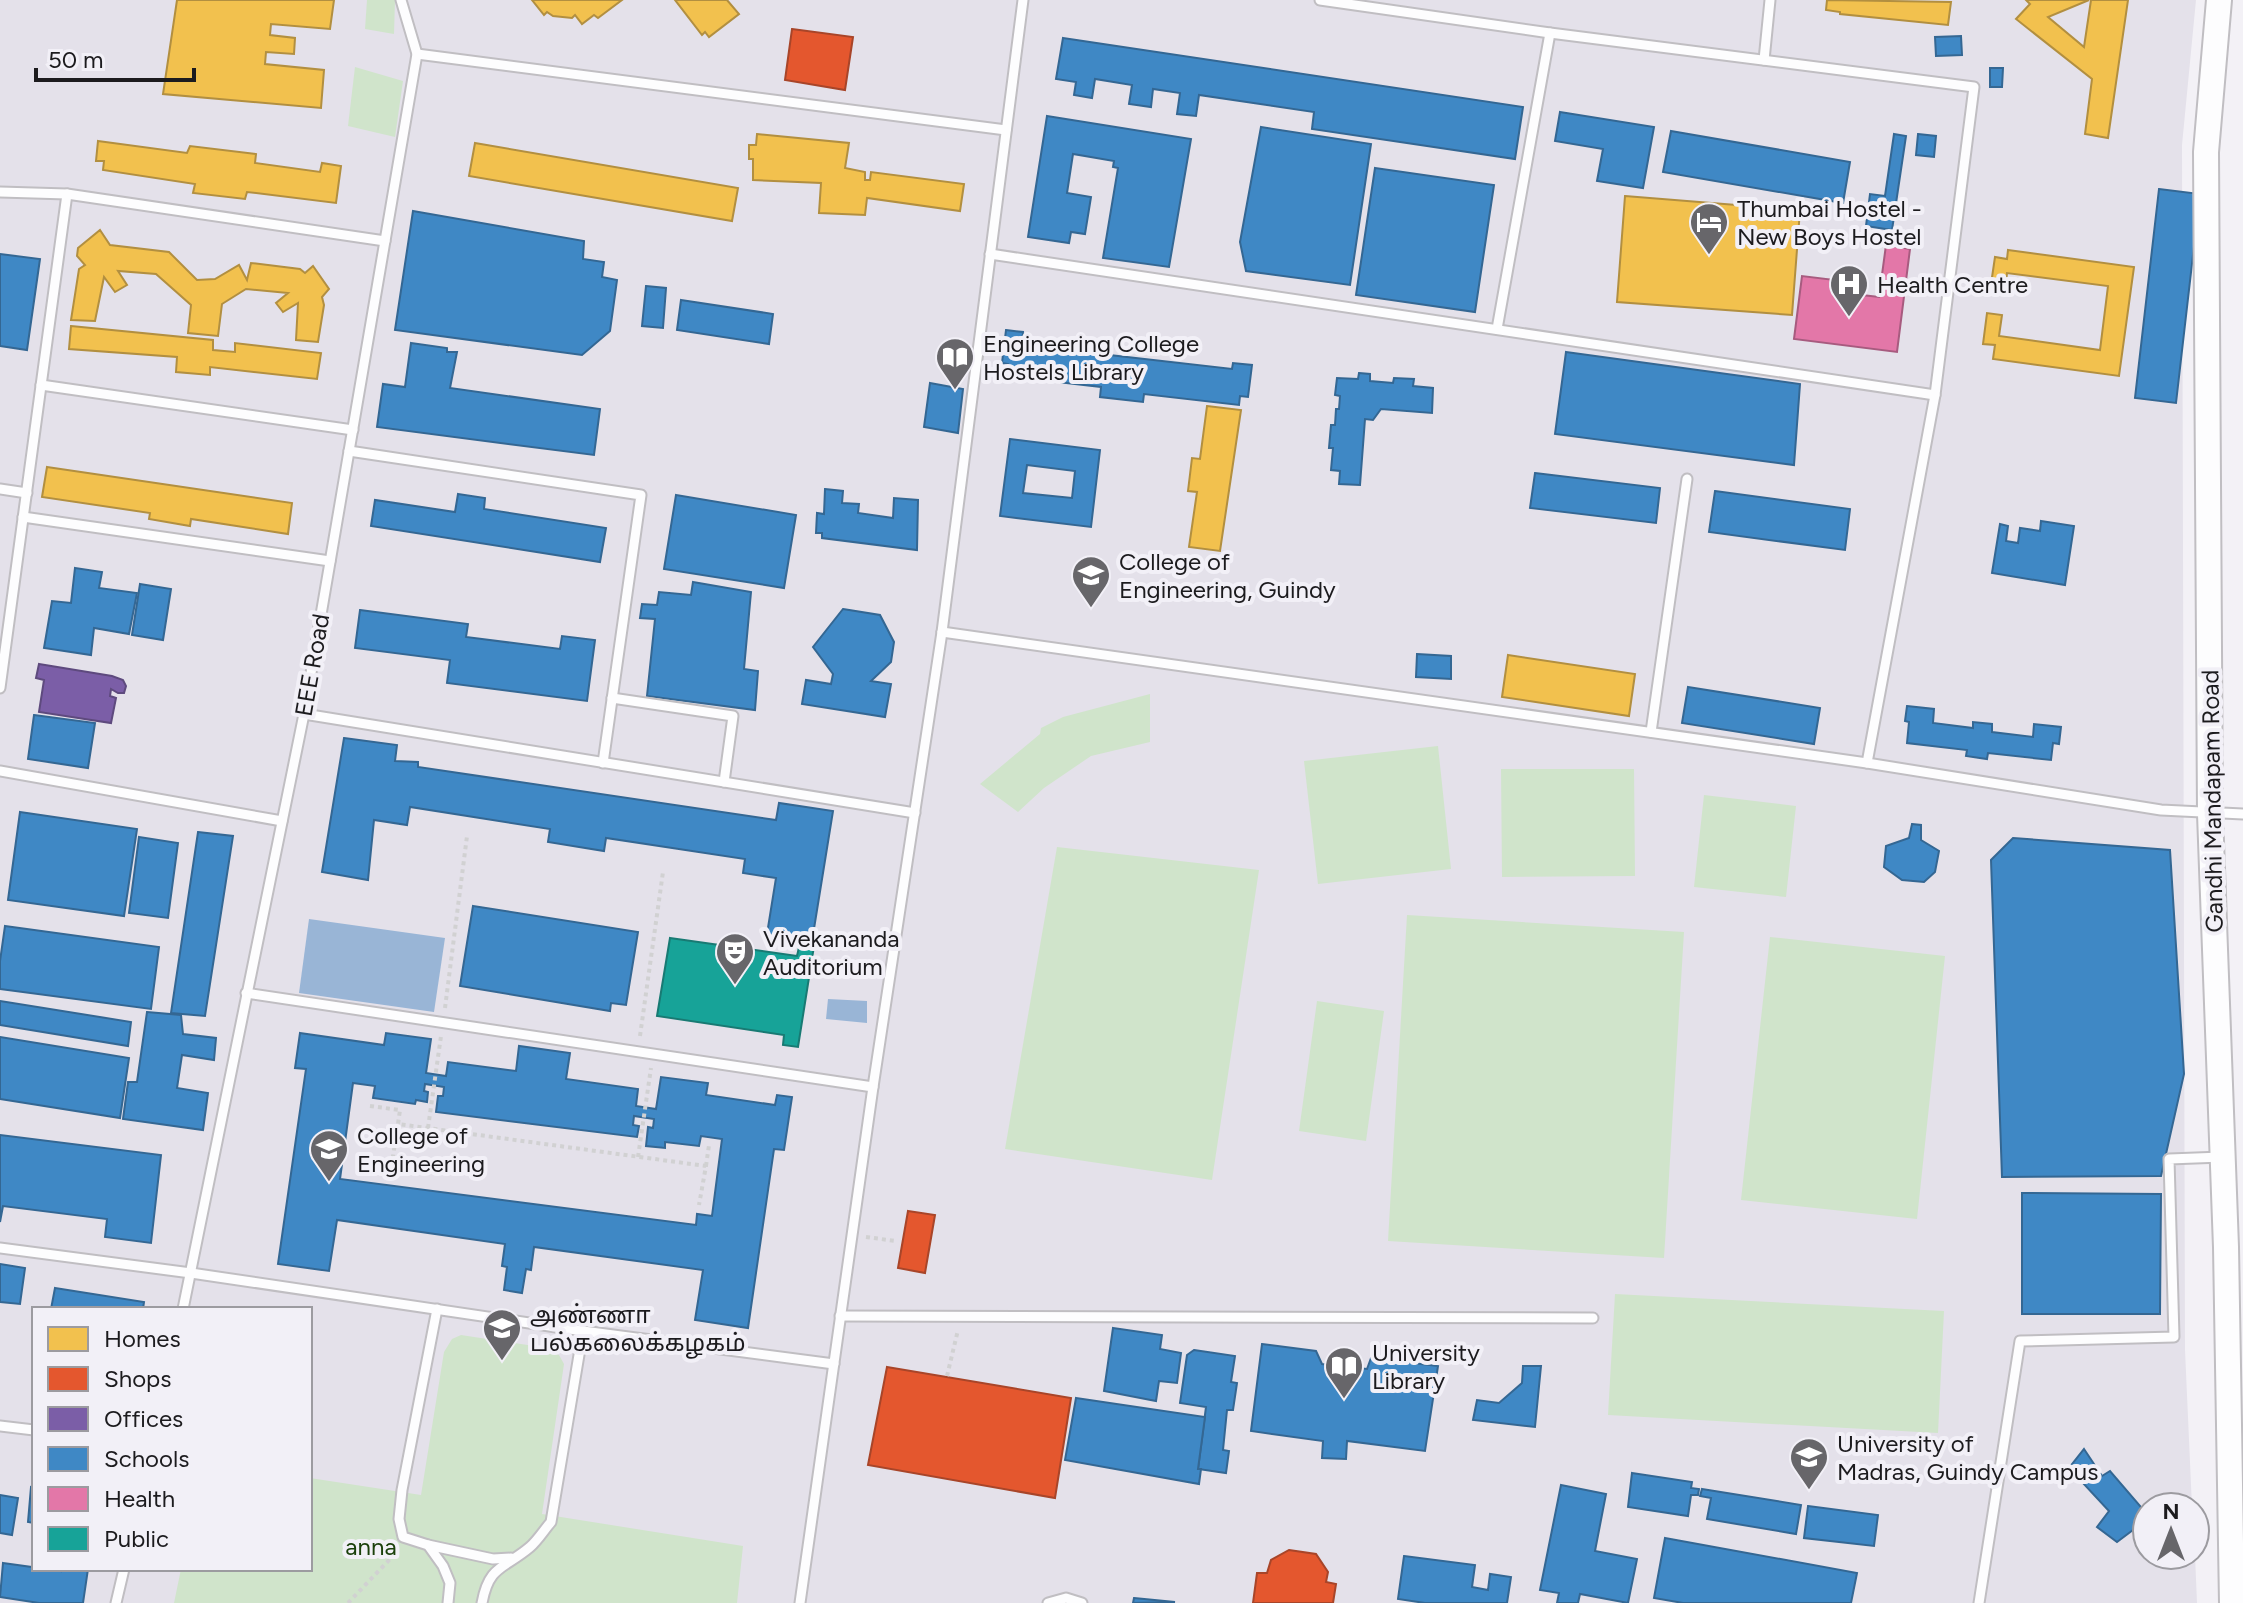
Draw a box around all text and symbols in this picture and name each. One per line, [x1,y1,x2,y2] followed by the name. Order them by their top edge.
[36,32,194,82] scale bar
[48,45,104,74] text: 50 m
[1737,194,1922,251] place label: Thumbai Hostel - New Boys Hostel
[1688,201,1730,256] hotel icon: Thumbai Hostel - New Boys Hostel
[1828,263,1870,318] hospital icon: Health Centre
[1877,270,2028,299] place label: Health Centre
[983,329,1199,386] place label: Engineering College Hostels Library
[934,336,976,391] library icon: Engineering College Hostels Library
[1119,547,1336,604] place label: College of Engineering, Guindy
[1070,554,1112,609] school or university icon: College of Engineering, Guindy
[289,611,335,719] street label: EEE Road
[2195,669,2229,933] street label: Gandhi Mandapam Road
[763,924,899,981] place label: Vivekananda Auditorium
[714,931,756,986] theatre icon: Vivekananda Auditorium
[357,1121,485,1178] place label: College of Engineering
[308,1128,350,1183] school or university icon: College of Engineering
[530,1300,746,1359] place label: அண்ணா பல்கலைக்கழகம்
[32,1307,312,1571] legend
[481,1307,523,1362] school or university icon: அண்ணா பல்கலைக்கழகம்
[104,1324,181,1353] text: Homes
[1372,1338,1480,1395] place label: University Library
[1323,1345,1365,1400] library icon: University Library
[104,1364,171,1393] text: Shops
[104,1404,183,1433] text: Offices
[1837,1429,2098,1486] place label: University of Madras, Guindy Campus
[1788,1436,1830,1491] school or university icon: University of Madras, Guindy Campus
[104,1444,189,1473] text: Schools
[104,1484,175,1513] text: Health
[2131,1491,2211,1571] north arrow
[2162,1498,2180,1525] text: N
[104,1524,169,1553] text: Public
[345,1532,397,1561] park label: anna

